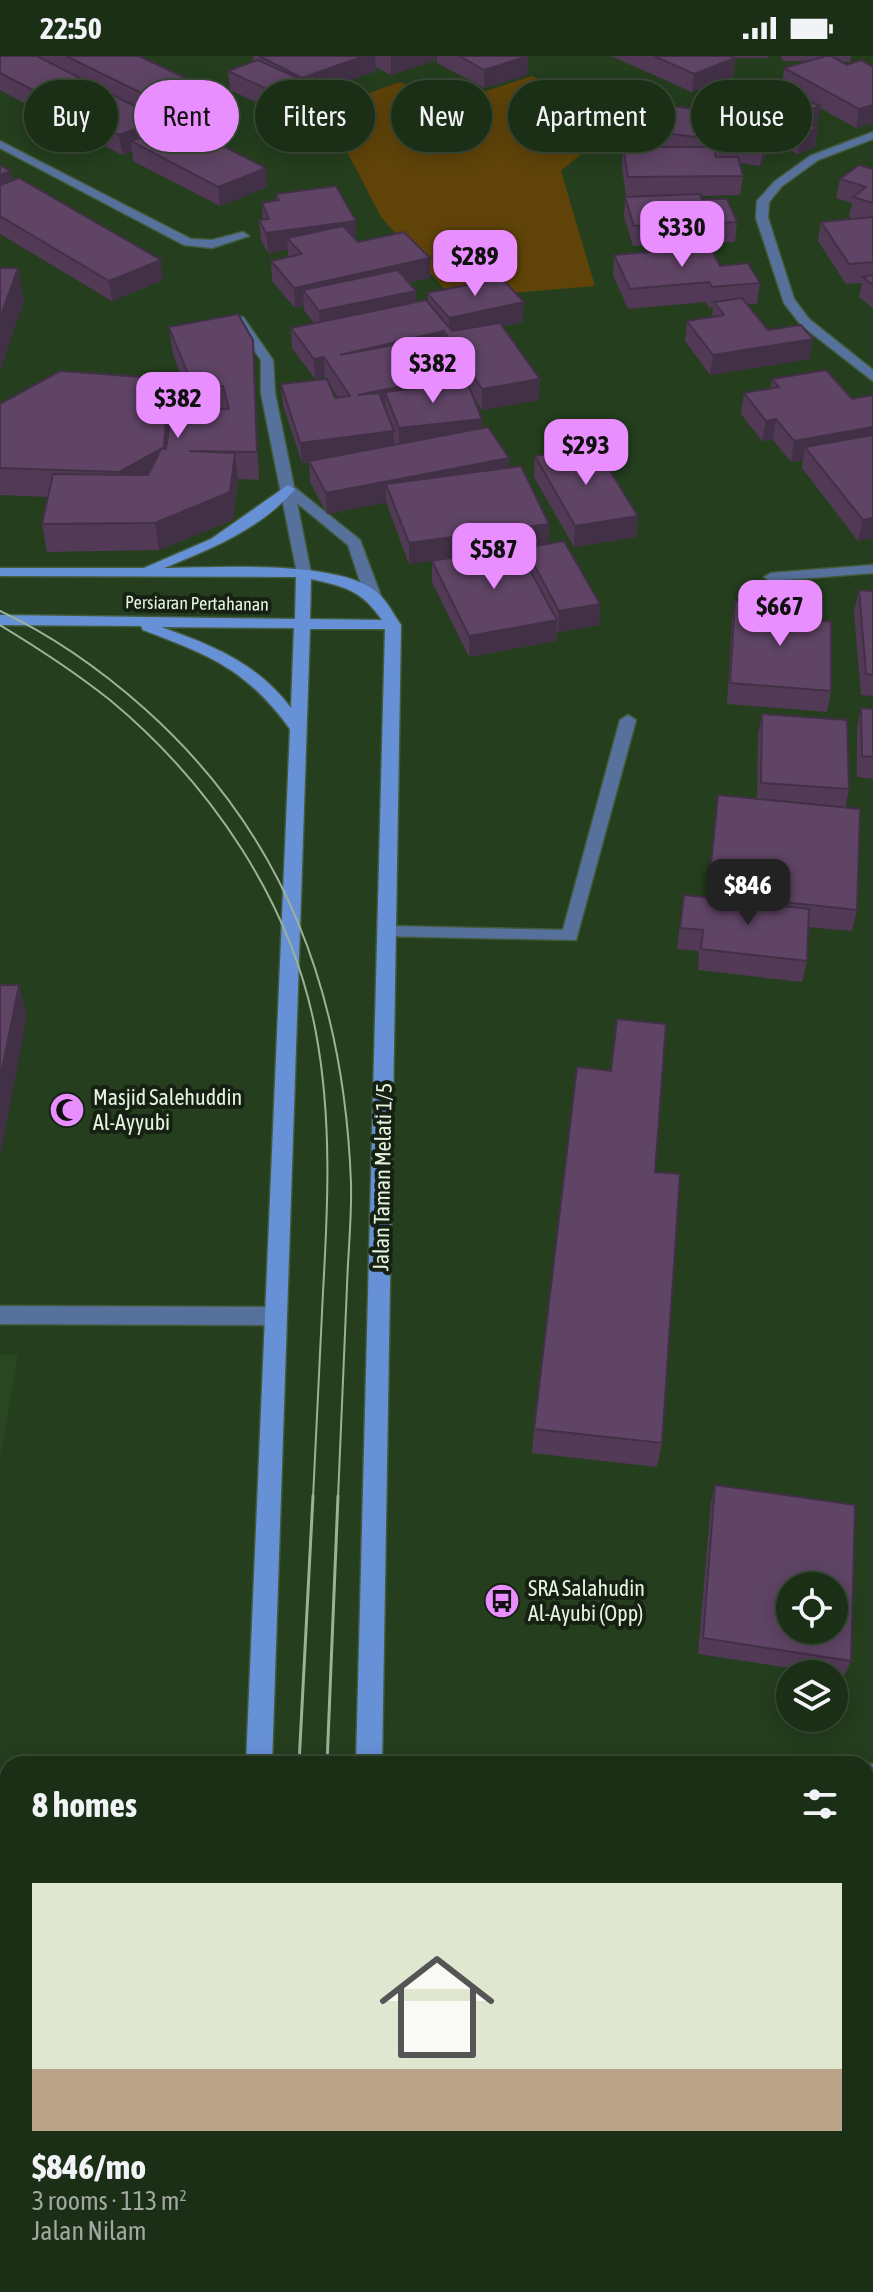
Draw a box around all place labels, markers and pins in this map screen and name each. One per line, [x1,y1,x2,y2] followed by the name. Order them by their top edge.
[635,201,729,269] pin: $330
[428,230,522,298] pin: $289
[386,337,480,405] pin: $382
[131,372,225,440] pin: $382
[539,419,633,487] pin: $293
[447,523,541,591] pin: $587
[733,580,827,648] pin: $667
[701,859,795,927] pin: $846
[93,1084,242,1135] place label: Masjid Salehuddin Al-Ayyubi
[48,1091,86,1129] mosque icon: Masjid Salehuddin Al-Ayyubi
[528,1575,645,1626] place label: SRA Salahudin Al-Ayubi (Opp)
[483,1582,521,1620] bus stop icon: SRA Salahudin Al-Ayubi (Opp)

